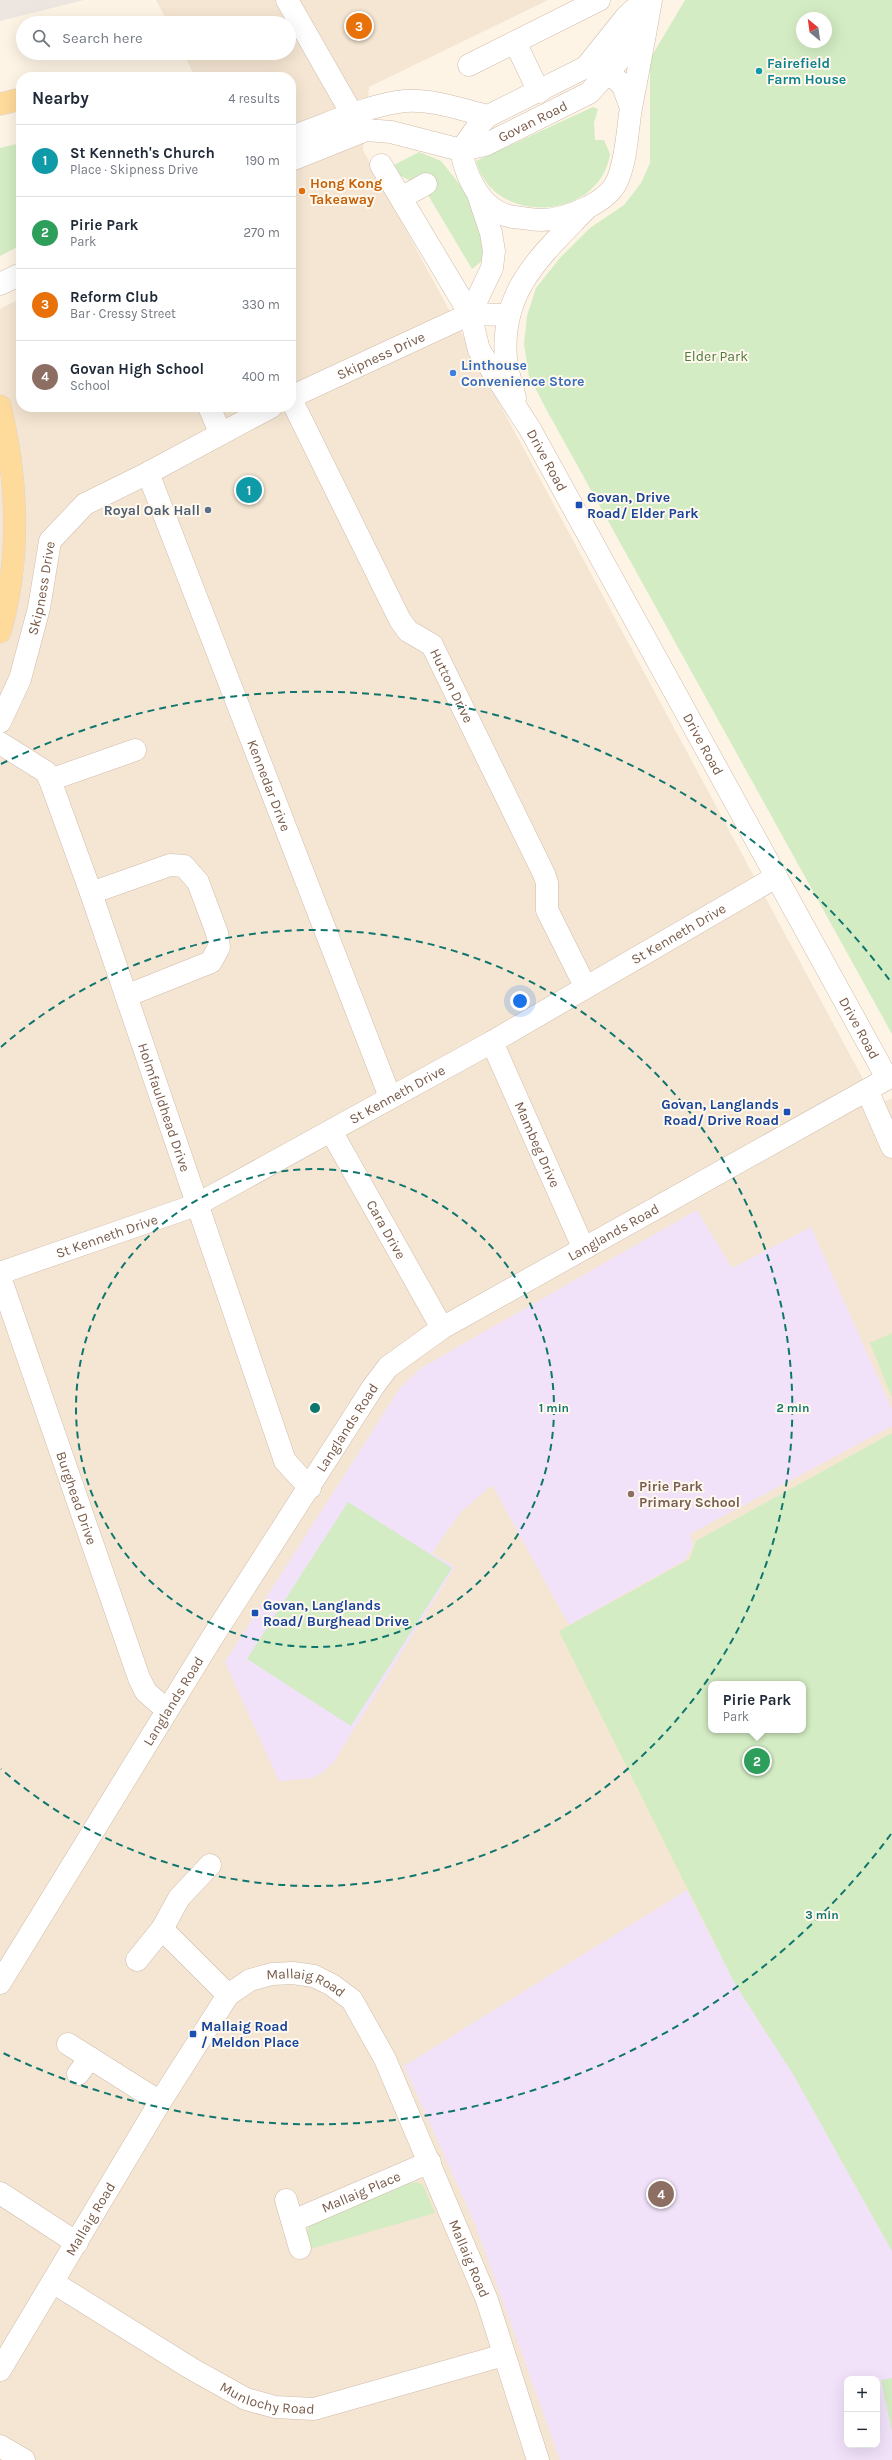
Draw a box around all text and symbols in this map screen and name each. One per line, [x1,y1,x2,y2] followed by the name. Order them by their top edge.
[346,11,372,41] pin: 3
[796,12,832,48] north arrow
[16,16,296,60] search box
[30,27,52,49] icon: search
[62,29,143,47] text: Search here
[767,55,846,88] place label: Fairefield Farm House
[754,66,764,76] marker: Fairefield Farm House
[32,88,89,108] text: Nearby
[228,91,280,106] text: 4 results
[495,97,570,146] street label: Govan Road
[70,144,215,162] text: St Kenneth's Church
[43,153,47,168] text: 1
[245,153,280,168] text: 190 m
[70,162,198,177] text: Place · Skipness Drive
[310,175,382,208] place label: Hong Kong Takeaway
[297,186,307,196] marker: Hong Kong Takeaway
[70,216,138,234] text: Pirie Park
[41,225,49,240] text: 2
[243,225,280,240] text: 270 m
[70,234,96,249] text: Park
[70,288,158,306] text: Reform Club
[41,297,49,312] text: 3
[242,297,280,312] text: 330 m
[70,306,176,321] text: Bar · Cressy Street
[334,328,428,383] street label: Skipness Drive
[684,348,748,365] park label: Elder Park
[461,357,584,390] place label: Linthouse Convenience Store
[70,360,204,378] text: Govan High School
[448,368,458,378] marker: Linthouse Convenience Store
[41,369,49,384] text: 4
[242,369,280,384] text: 400 m
[70,378,110,393] text: School
[523,426,571,494] street label: Drive Road
[236,475,262,505] pin: 1
[587,489,699,522] place label: Govan, Drive Road/ Elder Park
[574,500,584,510] marker: Govan, Drive Road/ Elder Park
[104,502,200,519] place label: Royal Oak Hall
[203,505,213,515] marker: Royal Oak Hall
[24,540,58,637] street label: Skipness Drive
[427,646,477,726] street label: Hutton Drive
[679,710,727,778] street label: Drive Road
[244,737,295,834] street label: Kennedar Drive
[628,900,729,968] street label: St Kenneth Drive
[510,991,530,1011] your location
[836,994,883,1062] street label: Drive Road
[134,1041,194,1174] street label: Holmfauldhead Drive
[346,1061,448,1127] street label: St Kenneth Drive
[661,1096,779,1129] place label: Govan, Langlands Road/ Drive Road
[511,1099,564,1190] street label: Mambeg Drive
[782,1107,792,1117] marker: Govan, Langlands Road/ Drive Road
[363,1197,410,1262] street label: Cara Drive
[565,1200,662,1264] street label: Langlands Road
[54,1210,160,1261] street label: St Kenneth Drive
[312,1380,382,1475] street label: Langlands Road
[308,1401,322,1415] centre of rings
[539,1401,569,1415] text: 1 min
[776,1401,810,1415] text: 2 min
[53,1449,101,1547] street label: Burghead Drive
[639,1478,740,1511] place label: Pirie Park Primary School
[626,1489,636,1499] marker: Pirie Park Primary School
[263,1597,409,1630] place label: Govan, Langlands Road/ Burghead Drive
[250,1608,260,1618] marker: Govan, Langlands Road/ Burghead Drive
[139,1653,207,1749] street label: Langlands Road
[708,1681,806,1733] popup
[723,1691,791,1709] text: Pirie Park
[723,1709,749,1724] text: Park
[744,1746,770,1776] pin: 2
[805,1908,839,1922] text: 3 min
[266,1964,349,2001] street label: Mallaig Road
[201,2018,299,2051] place label: Mallaig Road / Meldon Place
[188,2029,198,2039] marker: Mallaig Road / Meldon Place
[319,2167,403,2216] street label: Mallaig Place
[62,2179,119,2259] street label: Mallaig Road
[648,2179,674,2209] pin: 4
[445,2217,493,2300] street label: Mallaig Road
[844,2376,880,2448] map controls
[844,2376,880,2412] button: +
[217,2378,315,2418] street label: Munlochy Road
[844,2412,880,2448] button: −

